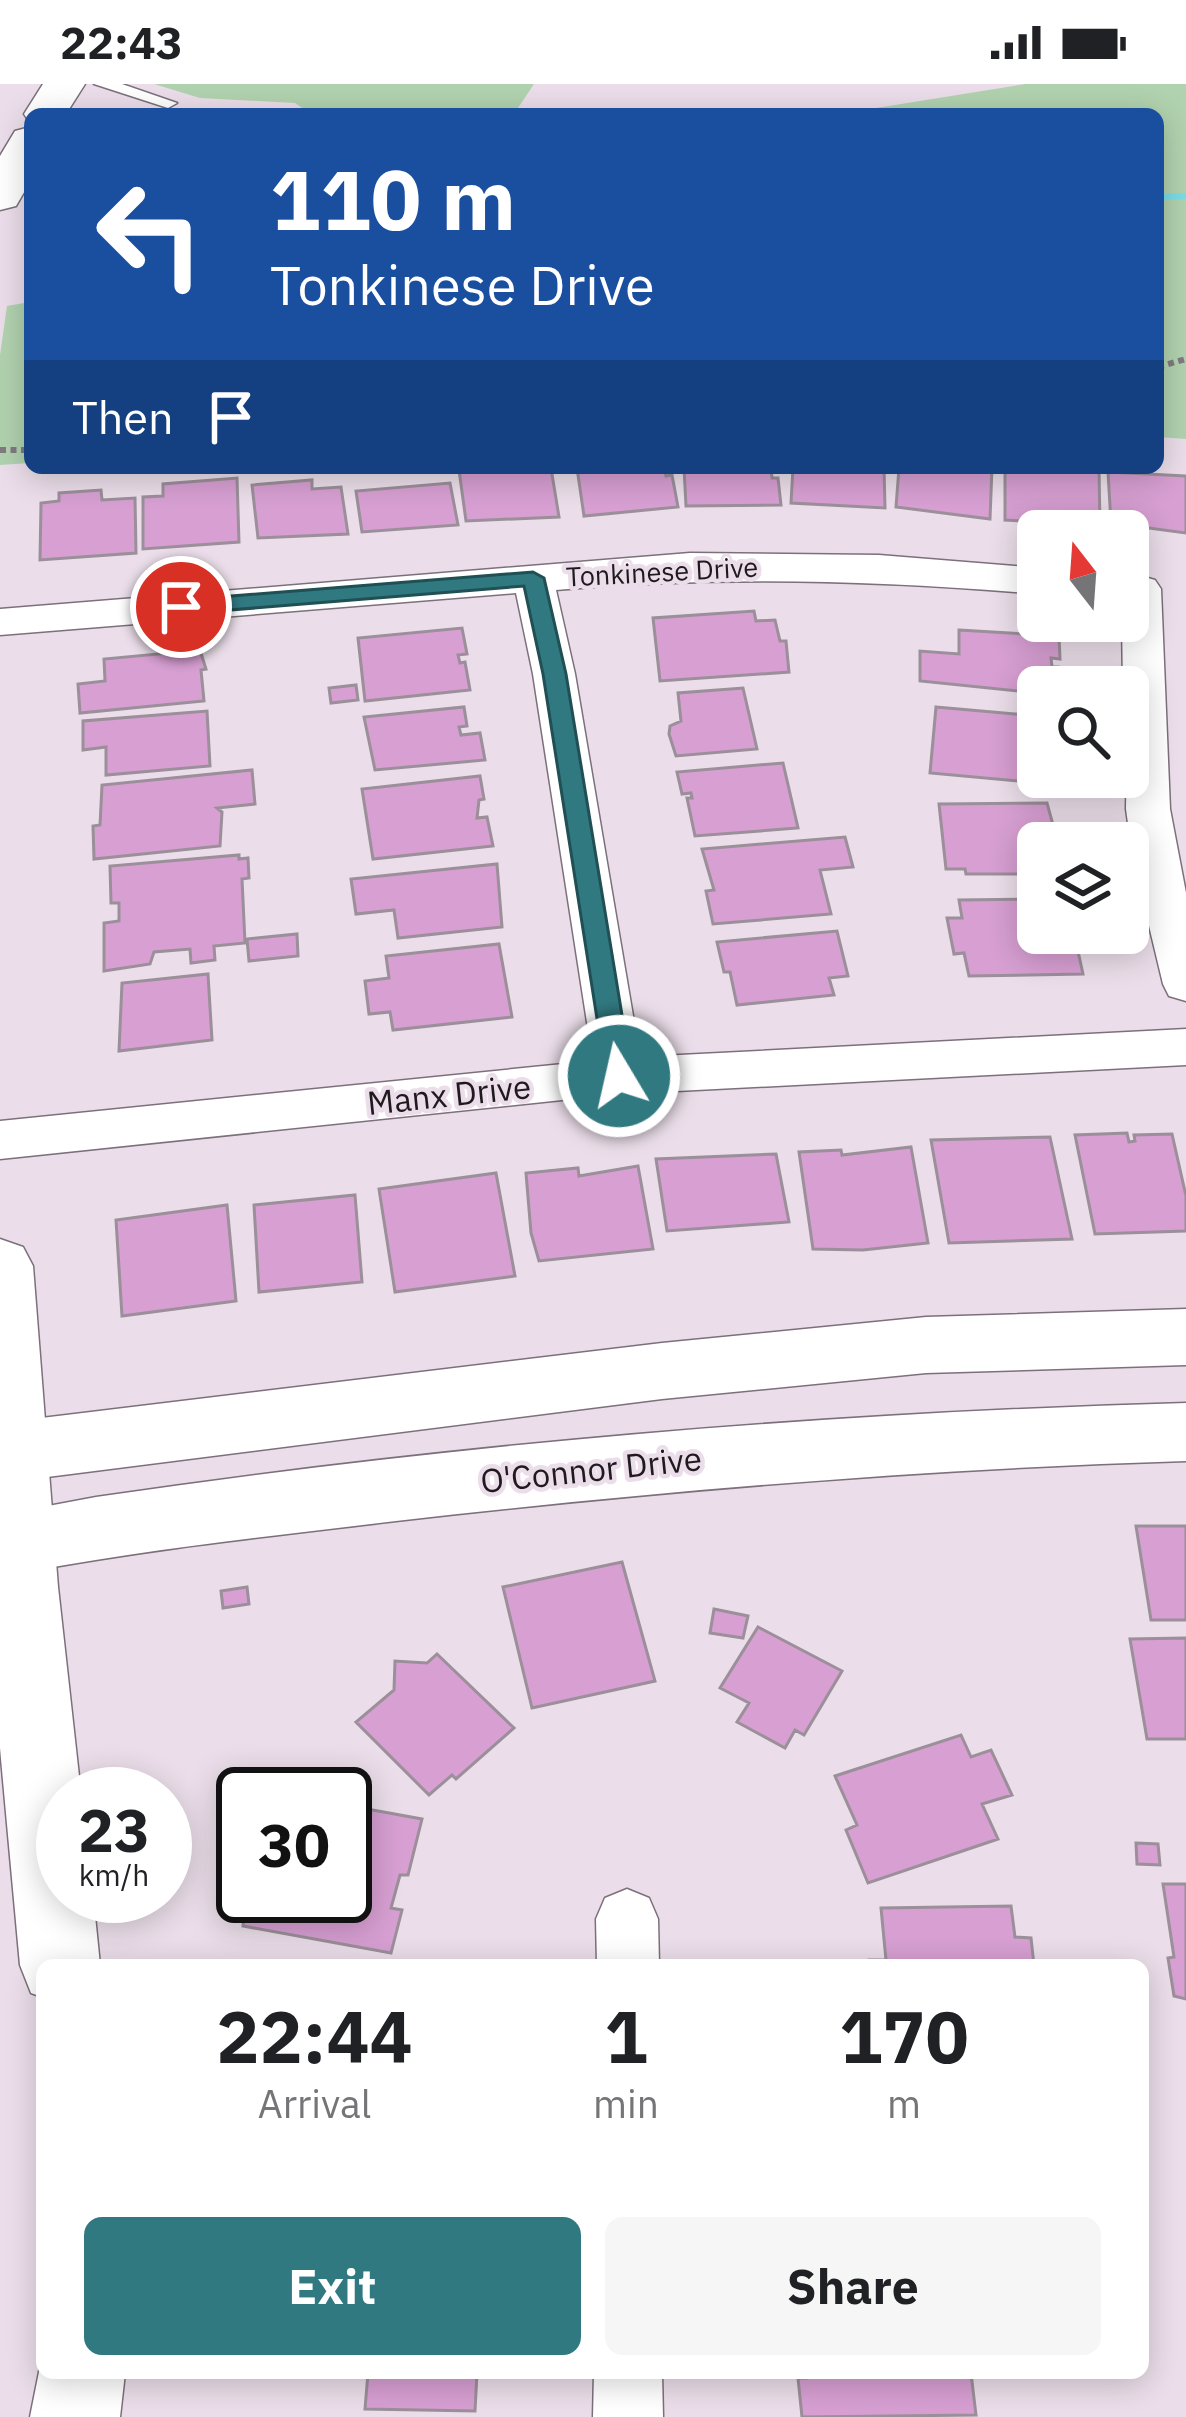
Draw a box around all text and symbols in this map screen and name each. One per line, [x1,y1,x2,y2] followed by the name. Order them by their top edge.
[60,13,183,71] text: 22:43
[270,144,516,253] text: 110 m
[72,156,228,312] icon: left
[270,250,655,320] text: Tonkinese Drive
[198,384,264,450] icon: arrive
[72,388,174,446] text: Then
[1017,510,1149,642] north arrow
[1017,510,1149,954] map controls
[565,548,759,594] street label: Tonkinese Drive
[130,556,232,658] pin
[148,574,214,640] icon: arrive
[1017,666,1149,798] button: search
[1017,822,1149,954] button: layers
[556,1013,682,1139] position arrow
[365,1064,533,1124] street label: Manx Drive
[478,1436,704,1502] street label: O'Connor Drive
[216,1767,372,1923] speed limit sign: 30
[78,1790,150,1869] text: 23
[79,1855,149,1894] text: km/h
[216,1989,413,2083] text: 22:44
[604,1989,648,2083] text: 1
[839,1989,969,2083] text: 170
[258,2078,371,2129] text: Arrival
[593,2078,659,2129] text: min
[887,2078,921,2129] text: m
[84,2217,581,2355] button: Exit
[605,2217,1101,2355] button: Share

